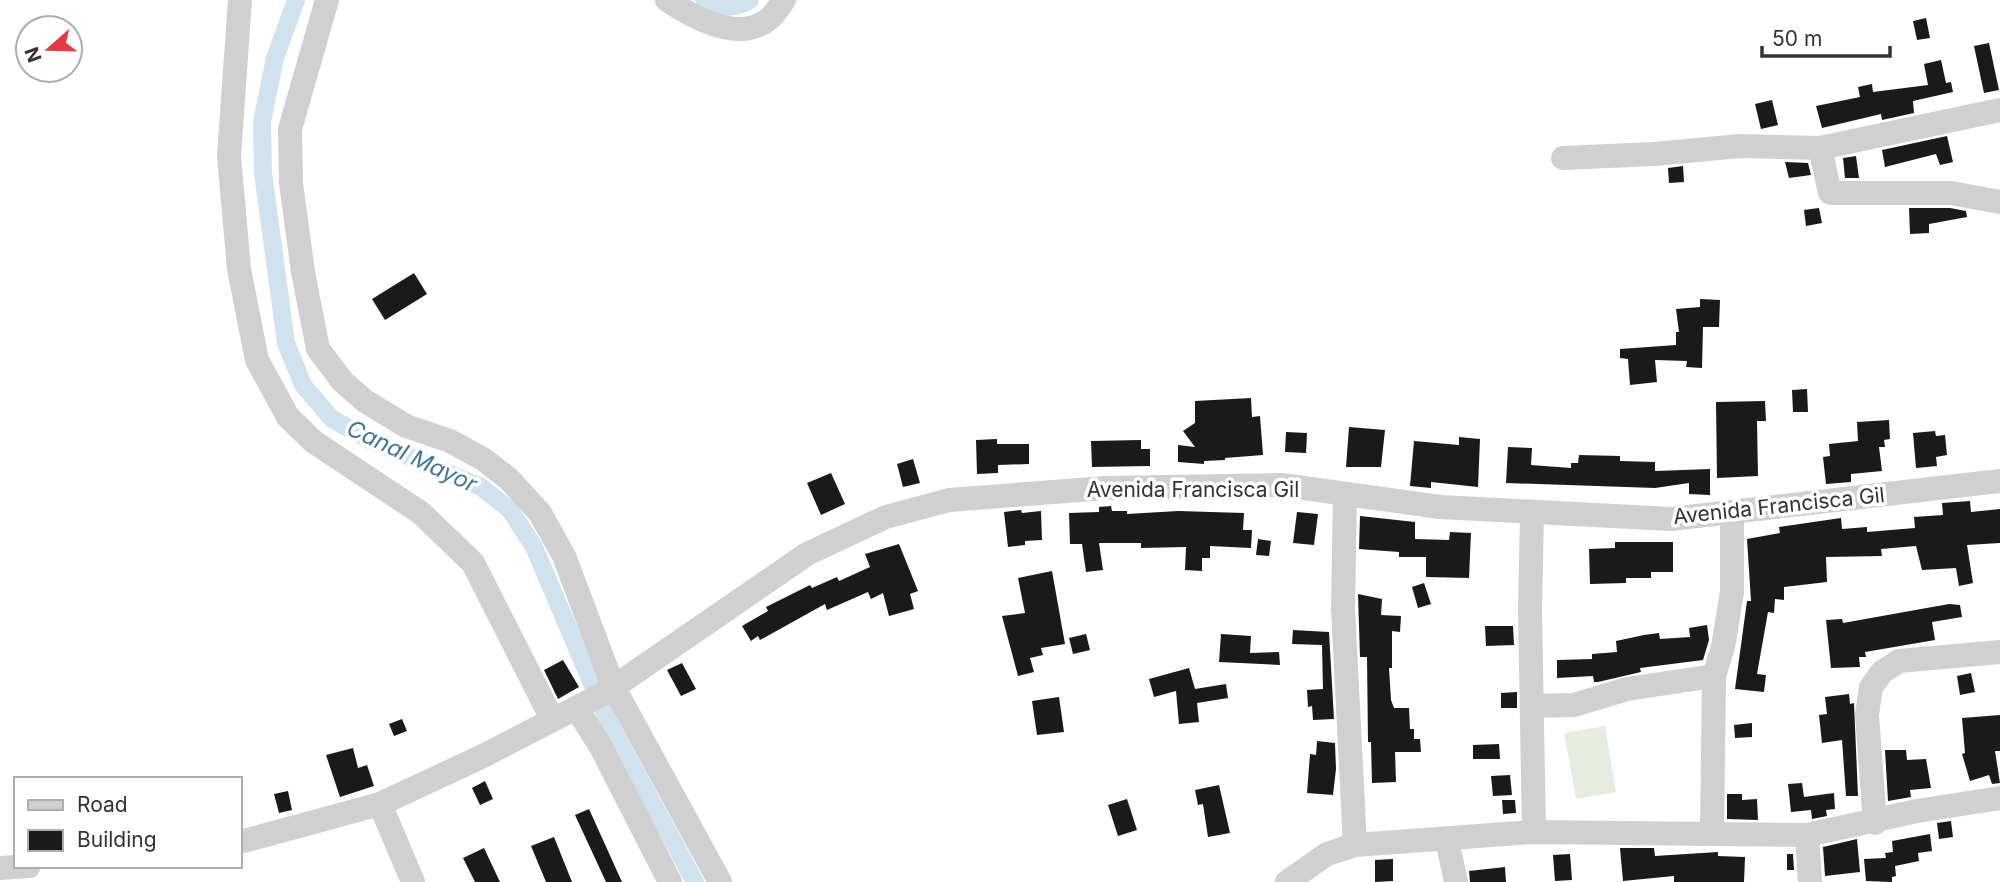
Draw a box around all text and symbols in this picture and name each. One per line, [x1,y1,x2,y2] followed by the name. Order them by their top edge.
[14,14,84,84] north arrow
[1762,14,1890,58] scale bar
[1772,26,1822,51] text: 50 m
[20,44,47,65] text: N
[343,414,483,499] water label: Canal Mayor
[1087,477,1299,502] street label: Avenida Francisca Gil
[1672,482,1886,529] street label: Avenida Francisca Gil
[14,777,242,868] legend
[77,792,128,817] text: Road
[77,827,157,852] text: Building

